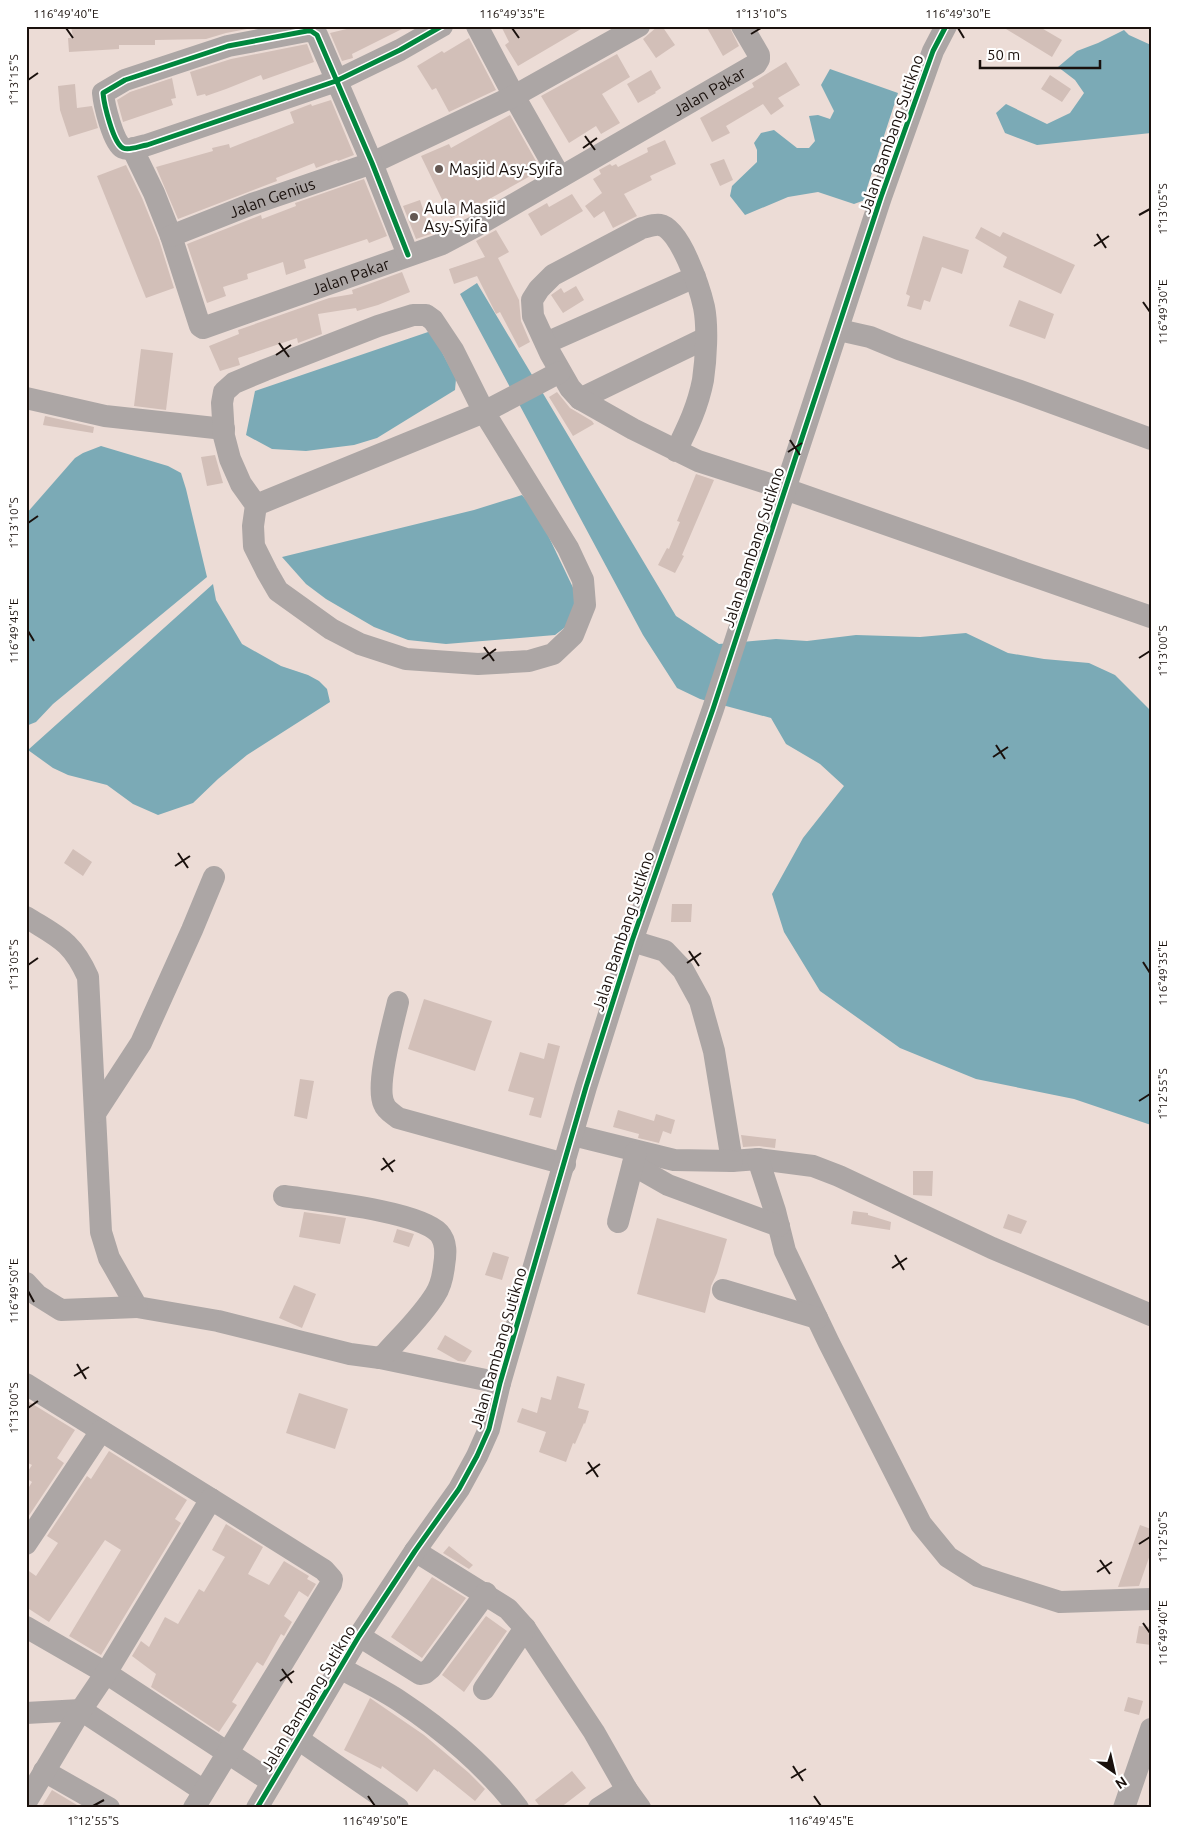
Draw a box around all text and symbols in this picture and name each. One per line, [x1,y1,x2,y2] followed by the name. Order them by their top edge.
[33,7,99,20] text: 116°49'40"E
[479,7,545,20] text: 116°49'35"E
[735,7,787,20] text: 1°13'10"S
[925,7,991,20] text: 116°49'30"E
[980,38,1100,70] scale bar
[987,46,1020,63] text: 50 m
[855,52,927,216] street label: Jalan Bambang Sutikno
[7,54,20,106] text: 1°13'15"S
[669,63,749,119] street label: Jalan Pakar
[449,160,563,178] place label: Masjid Asy-Syifa
[433,163,445,175] marker: Masjid Asy-Syifa
[226,174,317,221] street label: Jalan Genius
[1156,183,1169,235] text: 1°13'05"S
[424,199,506,235] place label: Aula Masjid Asy-Syifa
[408,211,420,223] marker: Aula Masjid Asy-Syifa
[309,254,392,298] street label: Jalan Pakar
[1156,279,1169,345] text: 116°49'30"E
[719,465,787,629] street label: Jalan Bambang Sutikno
[7,497,20,549] text: 1°13'10"S
[7,598,20,664] text: 116°49'45"E
[1156,625,1169,677] text: 1°13'00"S
[589,849,657,1013] street label: Jalan Bambang Sutikno
[7,939,20,991] text: 1°13'05"S
[1156,940,1169,1006] text: 116°49'35"E
[1156,1068,1169,1120] text: 1°12'55"S
[7,1258,20,1324] text: 116°49'50"E
[466,1265,530,1431] street label: Jalan Bambang Sutikno
[7,1382,20,1434] text: 1°13'00"S
[1156,1511,1169,1563] text: 1°12'50"S
[1156,1600,1169,1666] text: 116°49'40"E
[257,1622,359,1774] street label: Jalan Bambang Sutikno
[1090,1746,1140,1796] north arrow
[1112,1773,1130,1792] text: N
[67,1814,119,1827] text: 1°12'55"S
[342,1814,408,1827] text: 116°49'50"E
[788,1814,854,1827] text: 116°49'45"E

